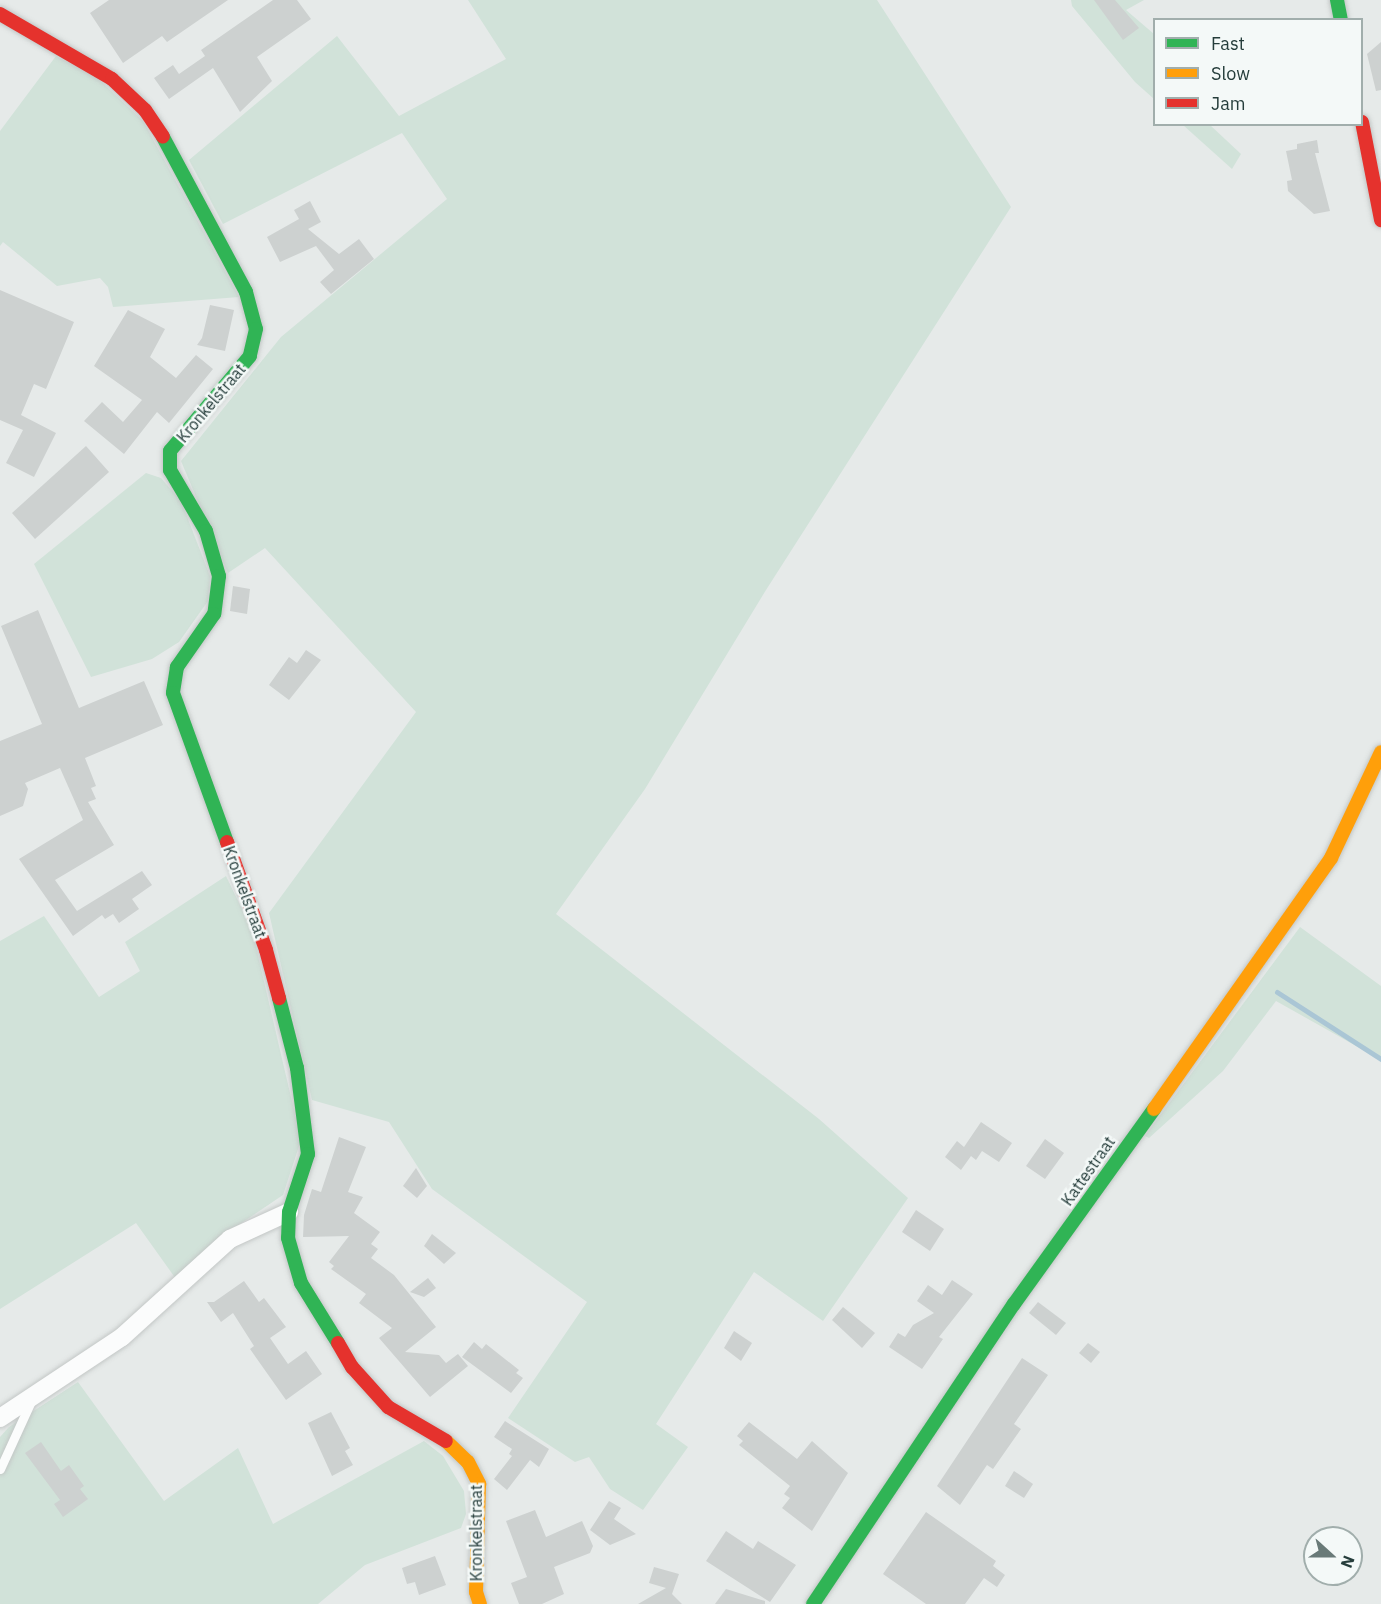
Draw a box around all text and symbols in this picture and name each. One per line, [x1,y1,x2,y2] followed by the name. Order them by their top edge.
[1153,18,1363,126] legend
[1211,32,1245,55] text: Fast
[1211,62,1250,85] text: Slow
[1211,92,1246,115] text: Jam
[172,360,250,446] street label: Kronkelstraat
[219,843,271,941] street label: Kronkelstraat
[1057,1133,1119,1209] street label: Kattestraat
[466,1485,486,1581] street label: Kronkelstraat
[1303,1526,1363,1586] north arrow
[1337,1553,1359,1571] text: N

